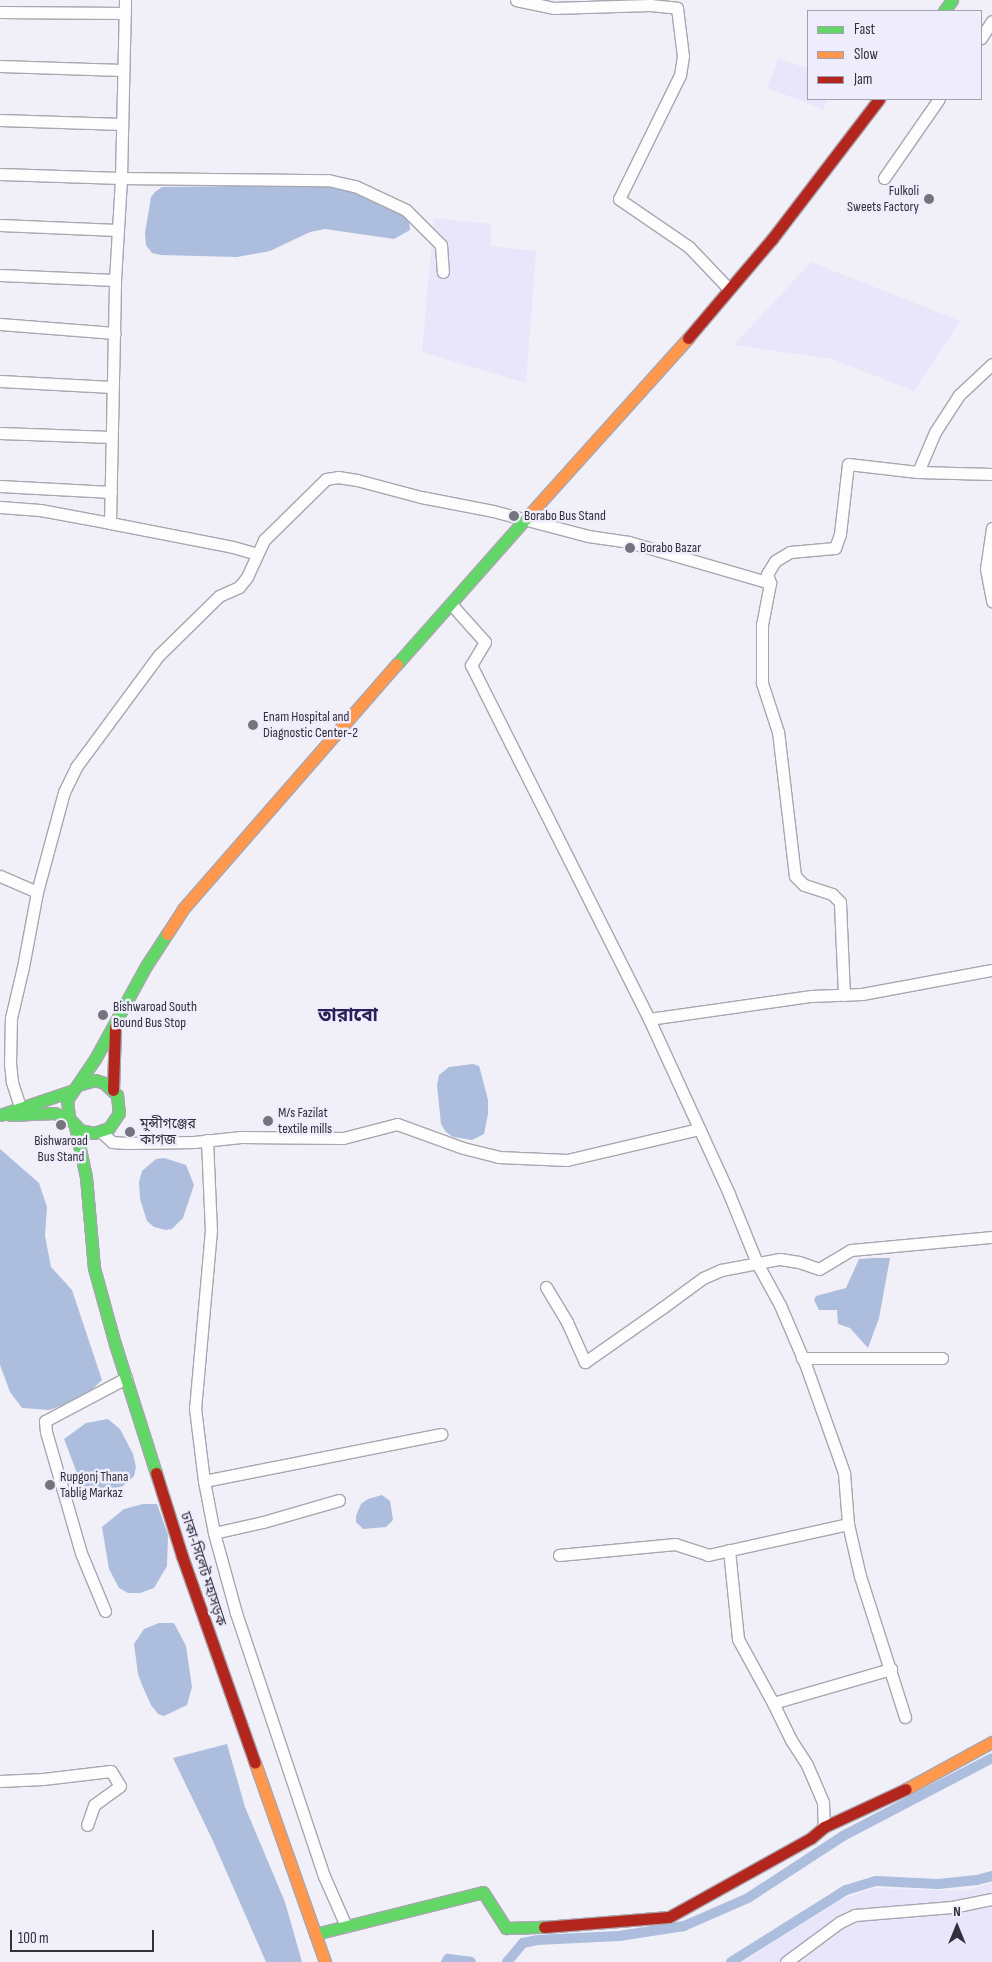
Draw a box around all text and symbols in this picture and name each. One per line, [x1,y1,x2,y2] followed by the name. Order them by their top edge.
[807,10,982,100] legend
[854,20,875,39] text: Fast
[854,45,878,64] text: Slow
[854,70,872,89] text: Jam
[847,183,919,216] place label: Fulkoli Sweets Factory
[923,193,935,205] marker: Fulkoli Sweets Factory
[524,508,606,524] place label: Borabo Bus Stand
[508,510,520,522] marker: Borabo Bus Stand
[640,540,701,556] place label: Borabo Bazar
[624,542,636,554] marker: Borabo Bazar
[263,709,358,742] place label: Enam Hospital and Diagnostic Center-2
[247,719,259,731] marker: Enam Hospital and Diagnostic Center-2
[113,999,197,1032] place label: Bishwaroad South Bound Bus Stop
[318,1005,378,1027] district label: তারাবো
[97,1009,109,1021] marker: Bishwaroad South Bound Bus Stop
[278,1105,332,1138] place label: M/s Fazilat textile mills
[262,1115,274,1127] marker: M/s Fazilat textile mills
[140,1116,196,1148] place label: মুন্সীগঞ্জের কাগজ
[55,1119,67,1131] marker: Bishwaroad Bus Stand
[124,1126,136,1138] marker: মুন্সীগঞ্জের কাগজ
[34,1133,88,1166] place label: Bishwaroad Bus Stand
[60,1469,128,1501] place label: Rupgonj Thana Tablig Markaz
[44,1479,56,1491] marker: Rupgonj Thana Tablig Markaz
[177,1510,229,1628] street label: ঢাকা-সিলেট মহাসড়ক
[932,1902,982,1952] north arrow
[953,1903,961,1920] text: N
[12,1920,156,1952] scale bar
[18,1929,49,1948] text: 100 m

